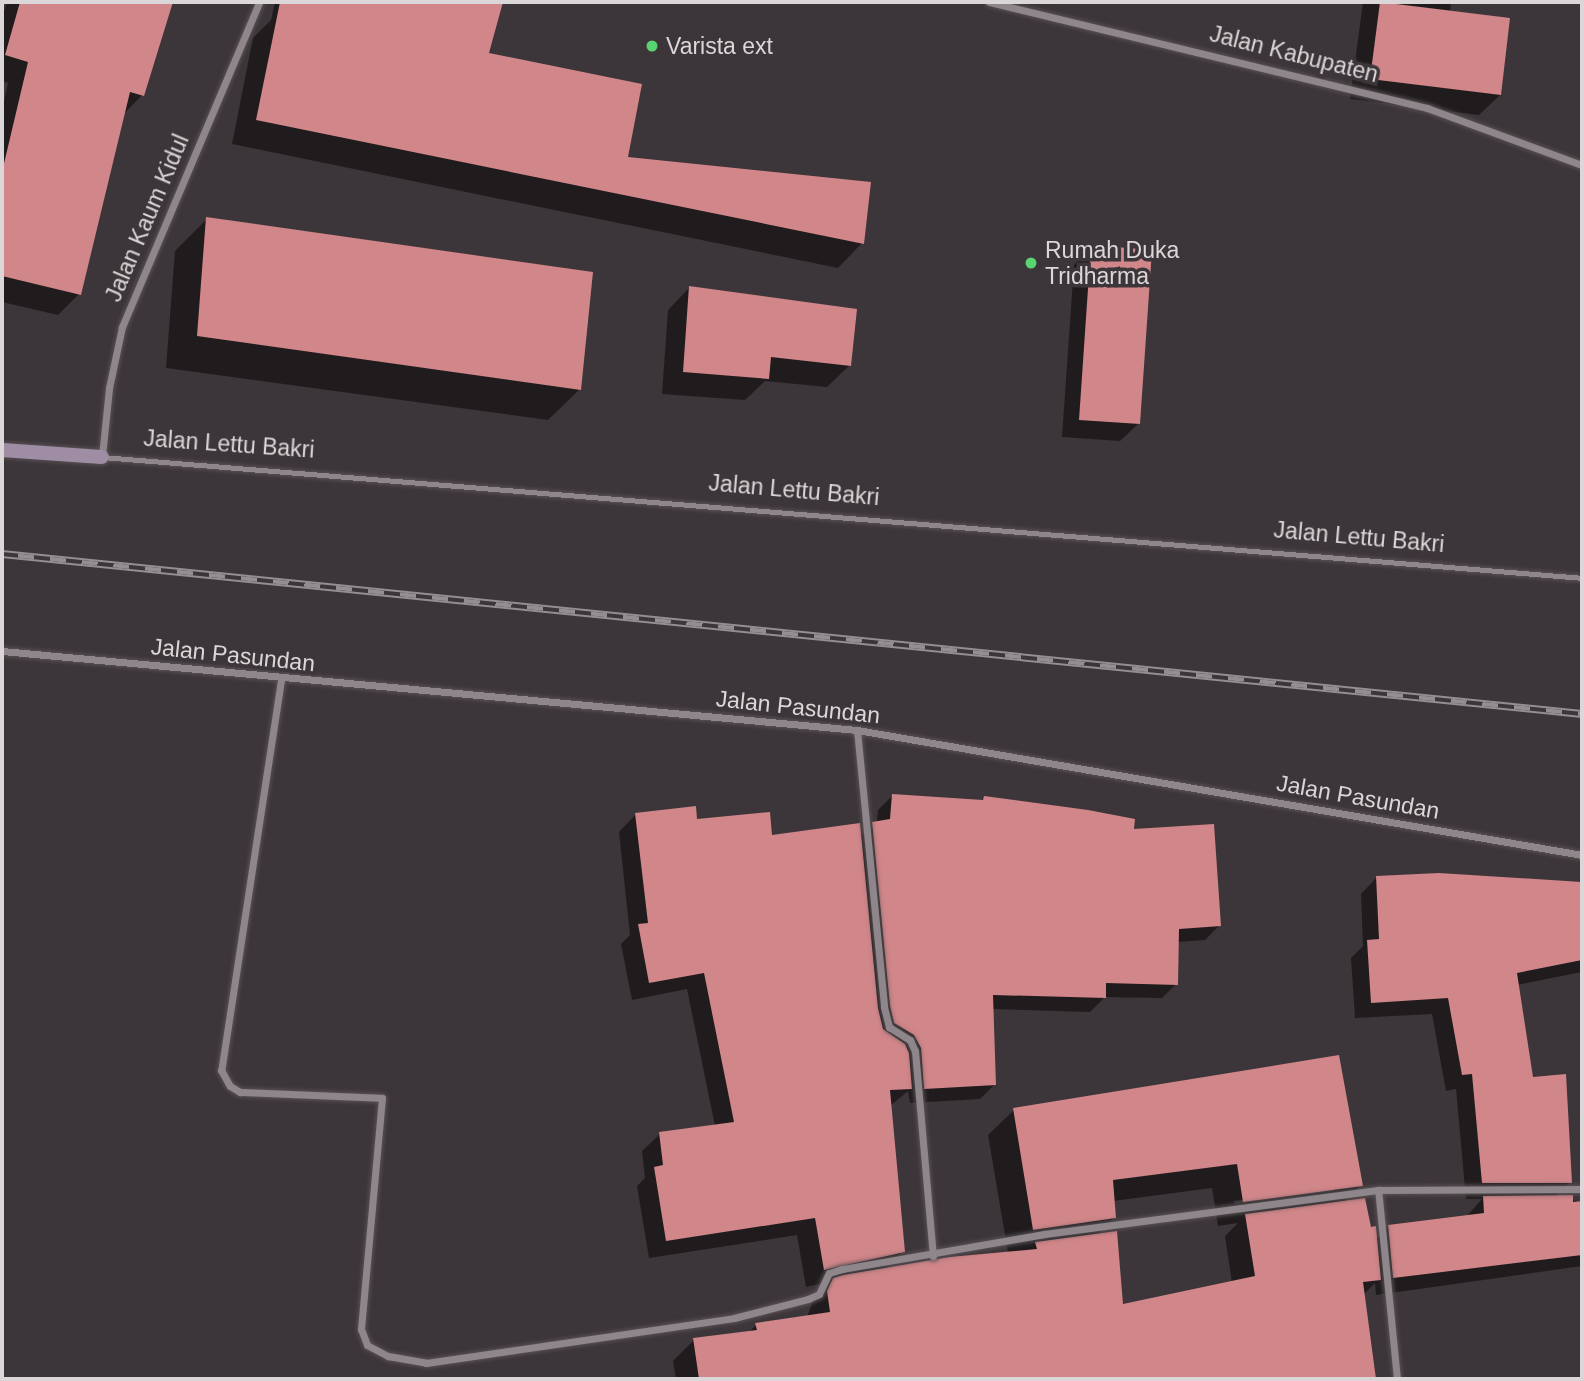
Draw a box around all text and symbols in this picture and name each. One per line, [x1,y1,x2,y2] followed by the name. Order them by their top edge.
[1207,20,1381,88] street label: Jalan Kabupaten
[666,32,773,60] place label: Varista ext
[644,38,660,54] marker: Varista ext
[99,130,195,306] street label: Jalan Kaum Kidul
[1045,236,1179,290] place label: Rumah Duka Tridharma
[1023,255,1039,271] marker: Rumah Duka Tridharma
[143,424,315,464] street label: Jalan Lettu Bakri
[707,469,881,511] street label: Jalan Lettu Bakri
[1272,516,1446,558] street label: Jalan Lettu Bakri
[150,633,316,677] street label: Jalan Pasundan
[715,685,881,729] street label: Jalan Pasundan
[1274,769,1442,825] street label: Jalan Pasundan

